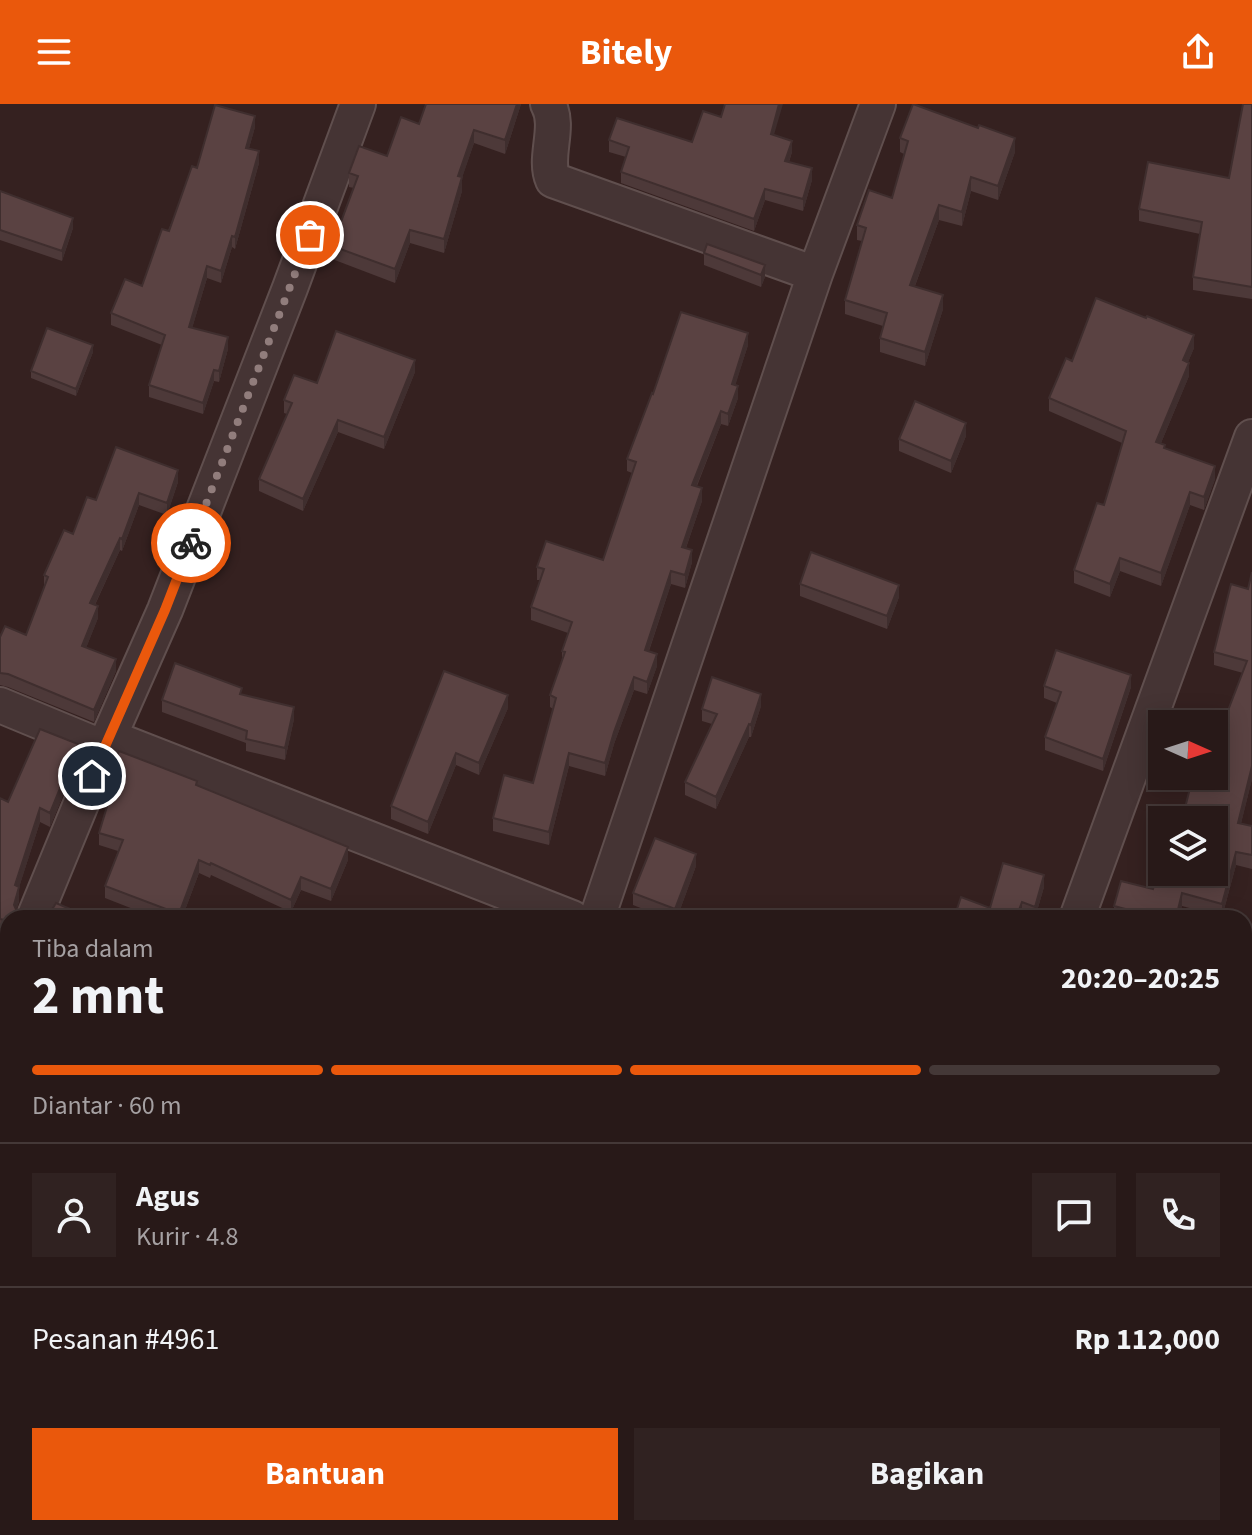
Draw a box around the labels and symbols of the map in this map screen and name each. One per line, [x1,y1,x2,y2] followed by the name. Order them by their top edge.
[276,201,344,269] pin
[151,503,231,583] courier
[1148,710,1228,790] north arrow
[58,742,126,810] pin

